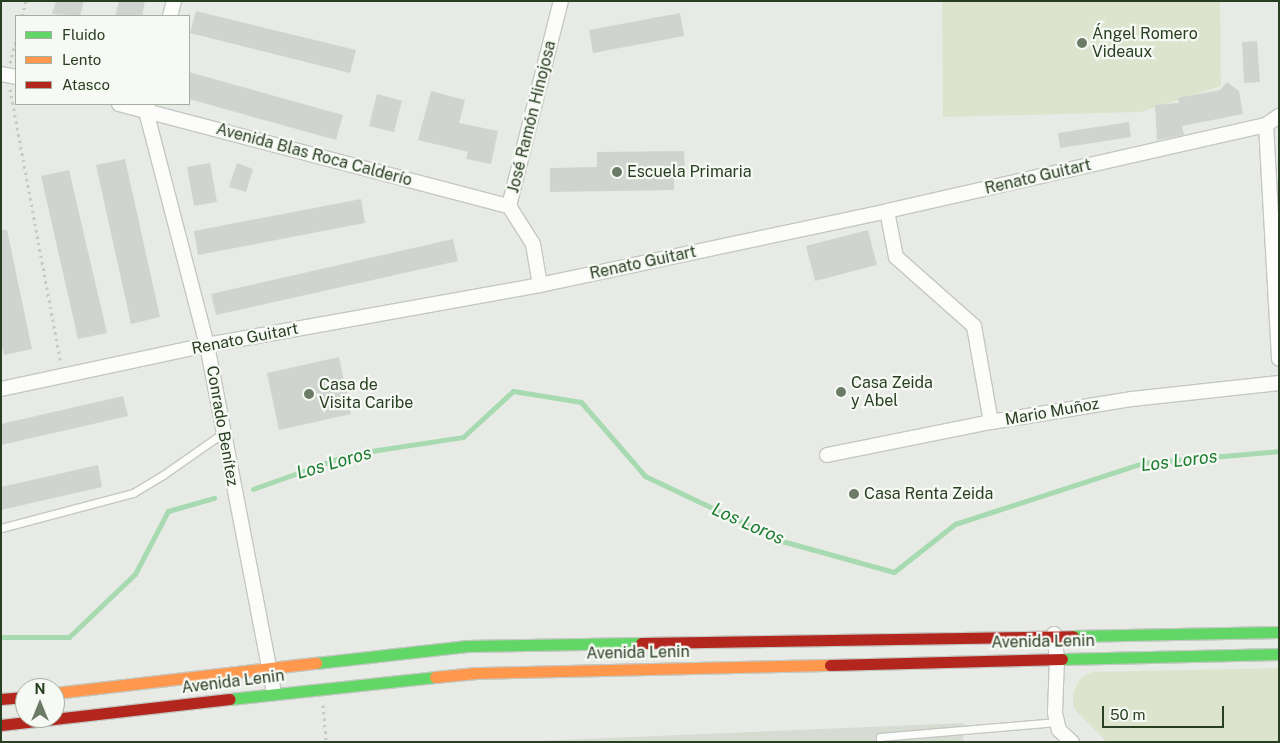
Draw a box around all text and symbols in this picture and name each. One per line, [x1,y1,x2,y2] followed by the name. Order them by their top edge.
[15,15,190,105] legend
[1092,24,1198,62] place label: Ángel Romero Videaux
[62,26,105,43] text: Fluido
[1076,37,1088,49] marker: Ángel Romero Videaux
[504,39,560,195] street label: José Ramón Hinojosa
[62,51,101,68] text: Lento
[62,76,110,93] text: Atasco
[214,120,414,190] street label: Avenida Blas Roca Calderío
[983,155,1093,199] street label: Renato Guitart
[627,162,752,182] place label: Escuela Primaria
[611,166,623,178] marker: Escuela Primaria
[588,242,698,284] street label: Renato Guitart
[190,319,300,359] street label: Renato Guitart
[202,364,242,488] street label: Conrado Benítez
[851,373,933,411] place label: Casa Zeida y Abel
[319,375,413,413] place label: Casa de Visita Caribe
[835,386,847,398] marker: Casa Zeida y Abel
[303,388,315,400] marker: Casa de Visita Caribe
[1003,394,1101,430] street label: Mario Muñoz
[294,442,374,484] water label: Los Loros
[1139,446,1219,476] water label: Los Loros
[864,484,993,504] place label: Casa Renta Zeida
[848,488,860,500] marker: Casa Renta Zeida
[708,498,788,550] water label: Los Loros
[991,631,1095,653] street label: Avenida Lenin
[586,642,690,664] street label: Avenida Lenin
[181,666,285,698] street label: Avenida Lenin
[15,678,65,728] north arrow
[35,681,45,697] text: N
[1105,696,1228,728] scale bar
[1110,706,1145,723] text: 50 m

